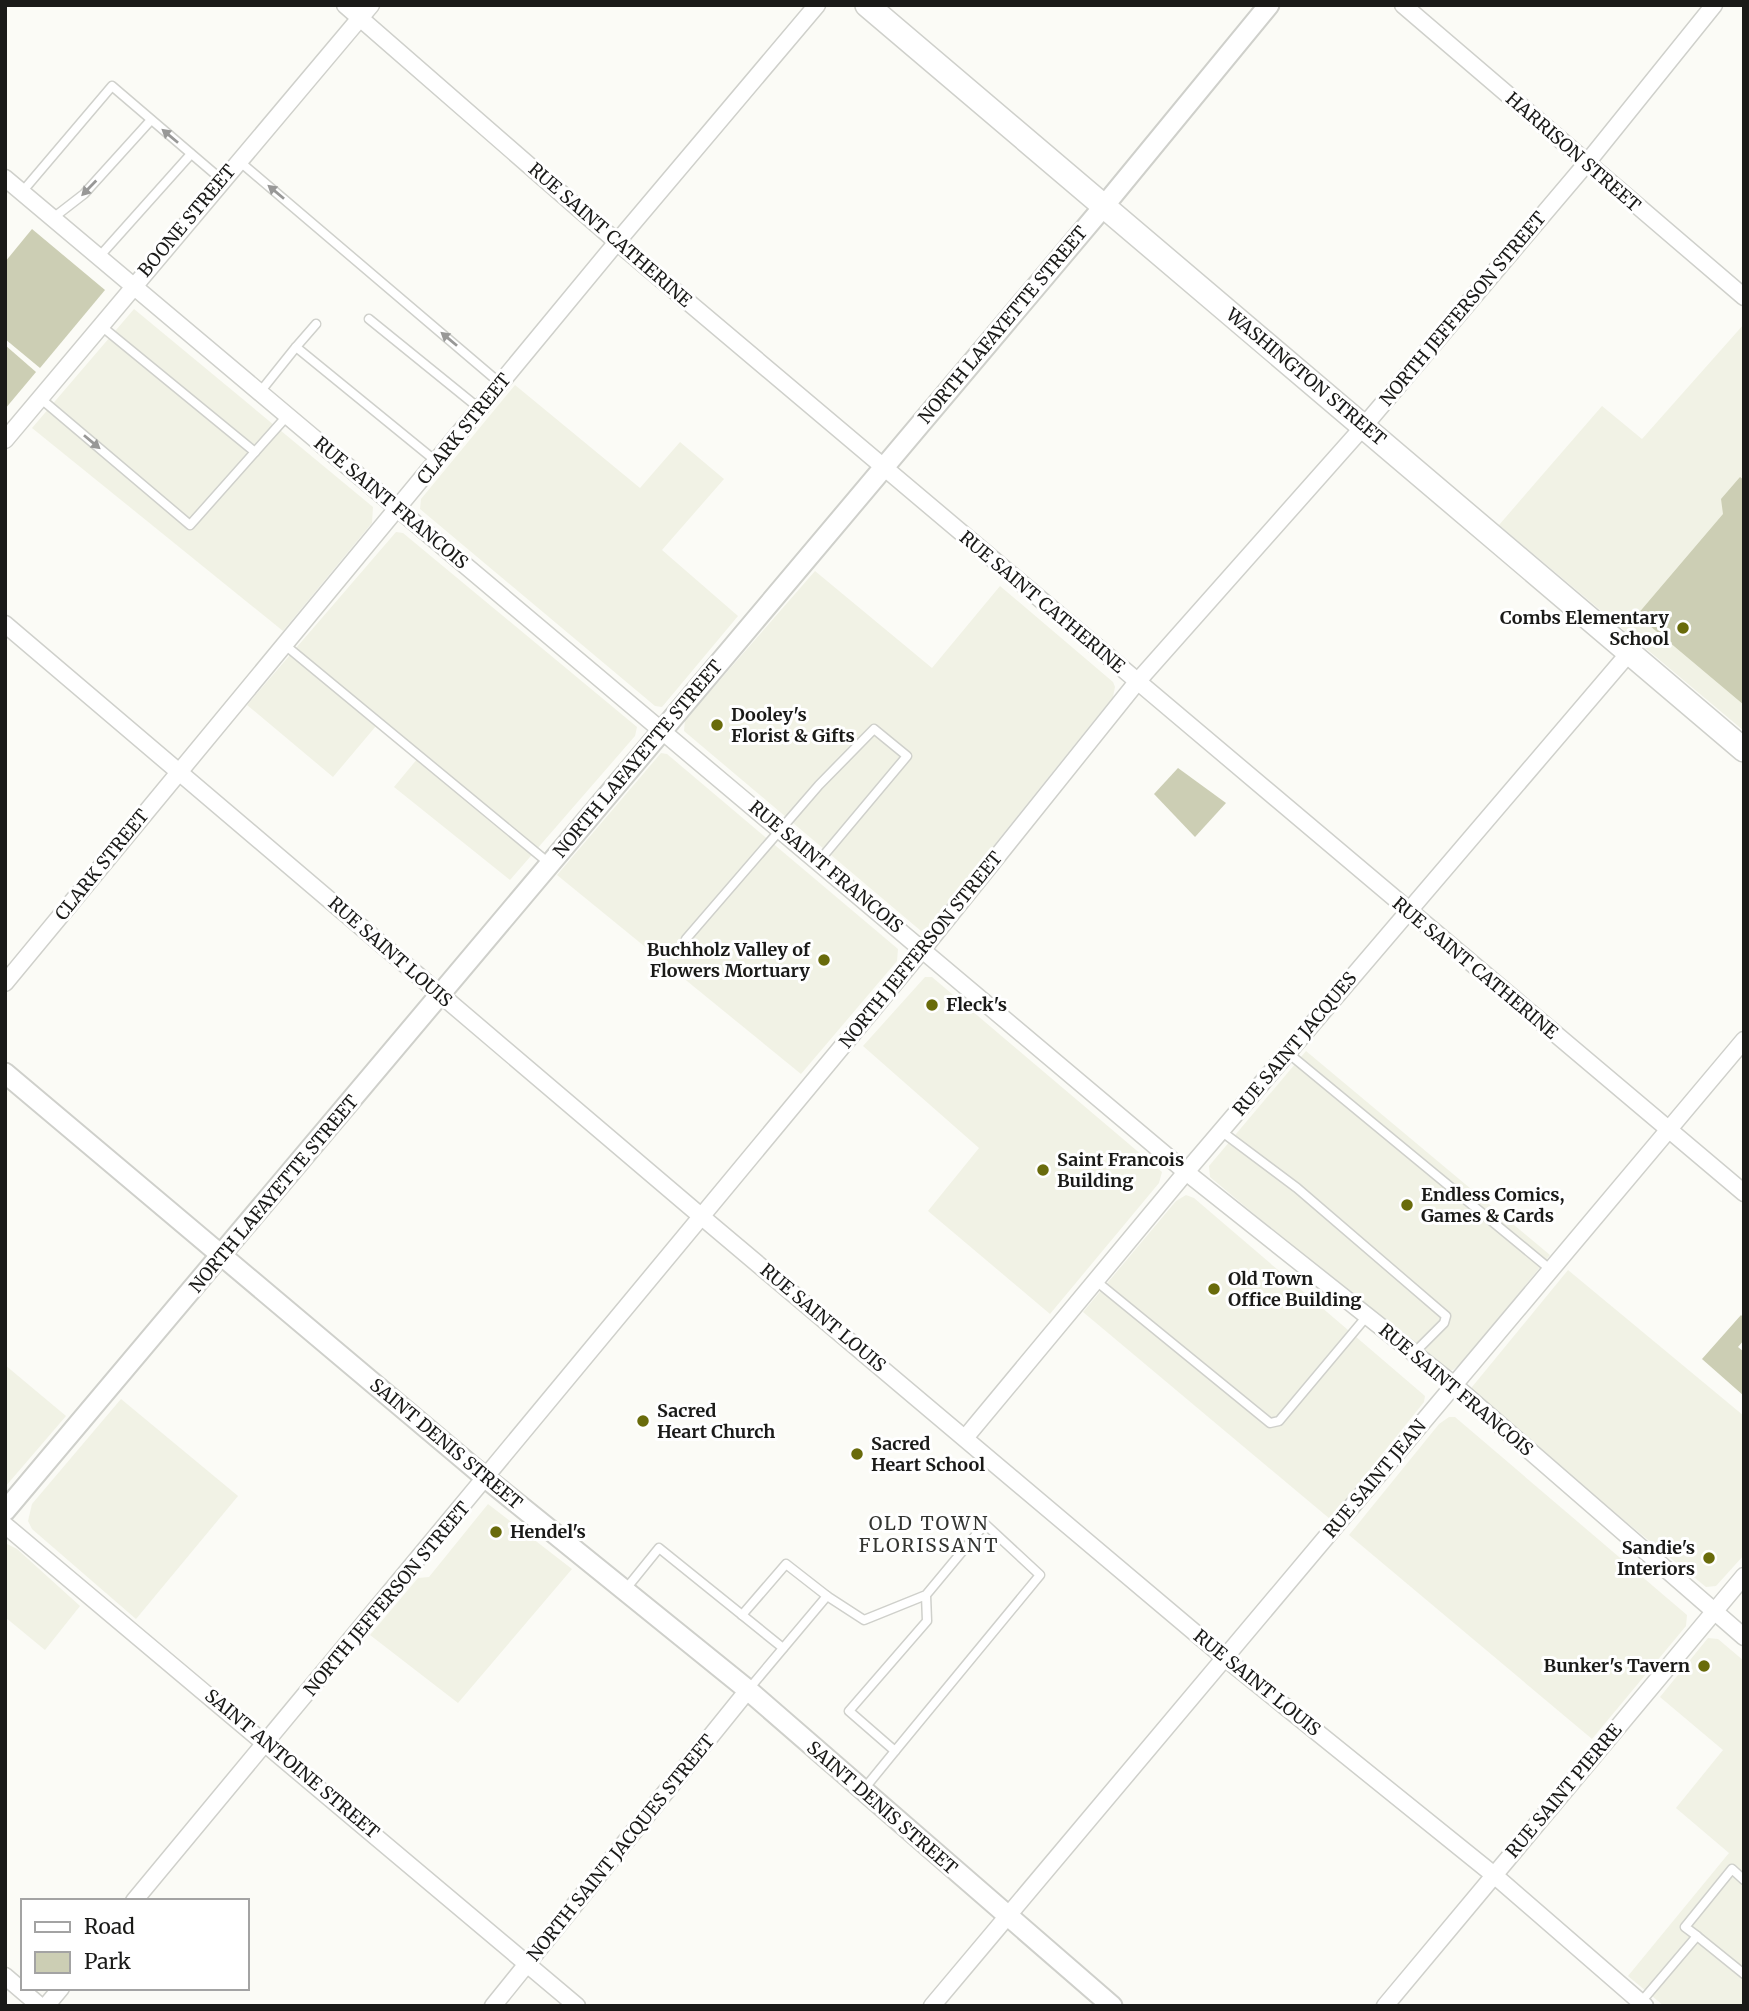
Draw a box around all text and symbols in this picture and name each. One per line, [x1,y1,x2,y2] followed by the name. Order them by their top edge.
[1501,87,1646,217] street label: HARRISON STREET
[161,128,179,144] one-way arrow
[524,157,697,312] street label: RUE SAINT CATHERINE
[133,159,241,282] street label: BOONE STREET
[81,179,97,196] one-way arrow
[267,185,284,200] one-way arrow
[1375,207,1551,410] street label: NORTH JEFFERSON STREET
[913,221,1092,428] street label: NORTH LAFAYETTE STREET
[1221,302,1391,451] street label: WASHINGTON STREET
[440,331,458,347] one-way arrow
[412,368,516,489] street label: CLARK STREET
[310,431,473,574] street label: RUE SAINT FRANCOIS
[83,434,101,449] one-way arrow
[955,526,1130,678] street label: RUE SAINT CATHERINE
[1500,606,1669,650] place label: Combs Elementary School
[1675,620,1691,636] marker: Combs Elementary School
[548,655,727,862] street label: NORTH LAFAYETTE STREET
[731,703,855,747] place label: Dooley's Florist & Gifts
[709,717,725,733] marker: Dooley's Florist & Gifts
[745,795,908,938] street label: RUE SAINT FRANCOIS
[50,804,154,925] street label: CLARK STREET
[834,846,1007,1053] street label: NORTH JEFFERSON STREET
[324,892,457,1012] street label: RUE SAINT LOUIS
[1388,892,1563,1044] street label: RUE SAINT CATHERINE
[647,938,811,982] place label: Buchholz Valley of Flowers Mortuary
[816,952,832,968] marker: Buchholz Valley of Flowers Mortuary
[1228,967,1362,1120] street label: RUE SAINT JACQUES
[946,993,1007,1016] place label: Fleck's
[924,997,940,1013] marker: Fleck's
[184,1090,363,1297] street label: NORTH LAFAYETTE STREET
[1057,1148,1184,1192] place label: Saint Francois Building
[1035,1162,1051,1178] marker: Saint Francois Building
[1421,1183,1564,1227] place label: Endless Comics, Games & Cards
[1399,1197,1415,1213] marker: Endless Comics, Games & Cards
[756,1258,891,1377] street label: RUE SAINT LOUIS
[1228,1267,1362,1311] place label: Old Town Office Building
[1206,1281,1222,1297] marker: Old Town Office Building
[1375,1318,1538,1461] street label: RUE SAINT FRANCOIS
[365,1373,528,1514] street label: SAINT DENIS STREET
[657,1399,775,1443] place label: Sacred Heart Church
[635,1413,651,1429] marker: Sacred Heart Church
[1318,1415,1431,1543] street label: RUE SAINT JEAN
[871,1432,985,1476] place label: Sacred Heart School
[849,1446,865,1462] marker: Sacred Heart School
[299,1497,475,1700] street label: NORTH JEFFERSON STREET
[859,1511,999,1557] district label: OLD TOWN FLORISSANT
[510,1520,586,1543] place label: Hendel's
[488,1524,504,1540] marker: Hendel's
[1617,1536,1695,1580] place label: Sandie's Interiors
[1701,1550,1717,1566] marker: Sandie's Interiors
[1189,1624,1326,1741] street label: RUE SAINT LOUIS
[1544,1654,1690,1677] place label: Bunker's Tavern
[1696,1658,1712,1674] marker: Bunker's Tavern
[200,1684,385,1844] street label: SAINT ANTOINE STREET
[1501,1718,1627,1862] street label: RUE SAINT PIERRE
[522,1729,720,1966] street label: NORTH SAINT JACQUES STREET
[802,1736,963,1880] street label: SAINT DENIS STREET
[21,1899,248,1990] legend
[84,1913,135,1940] text: Road
[84,1948,131,1975] text: Park

